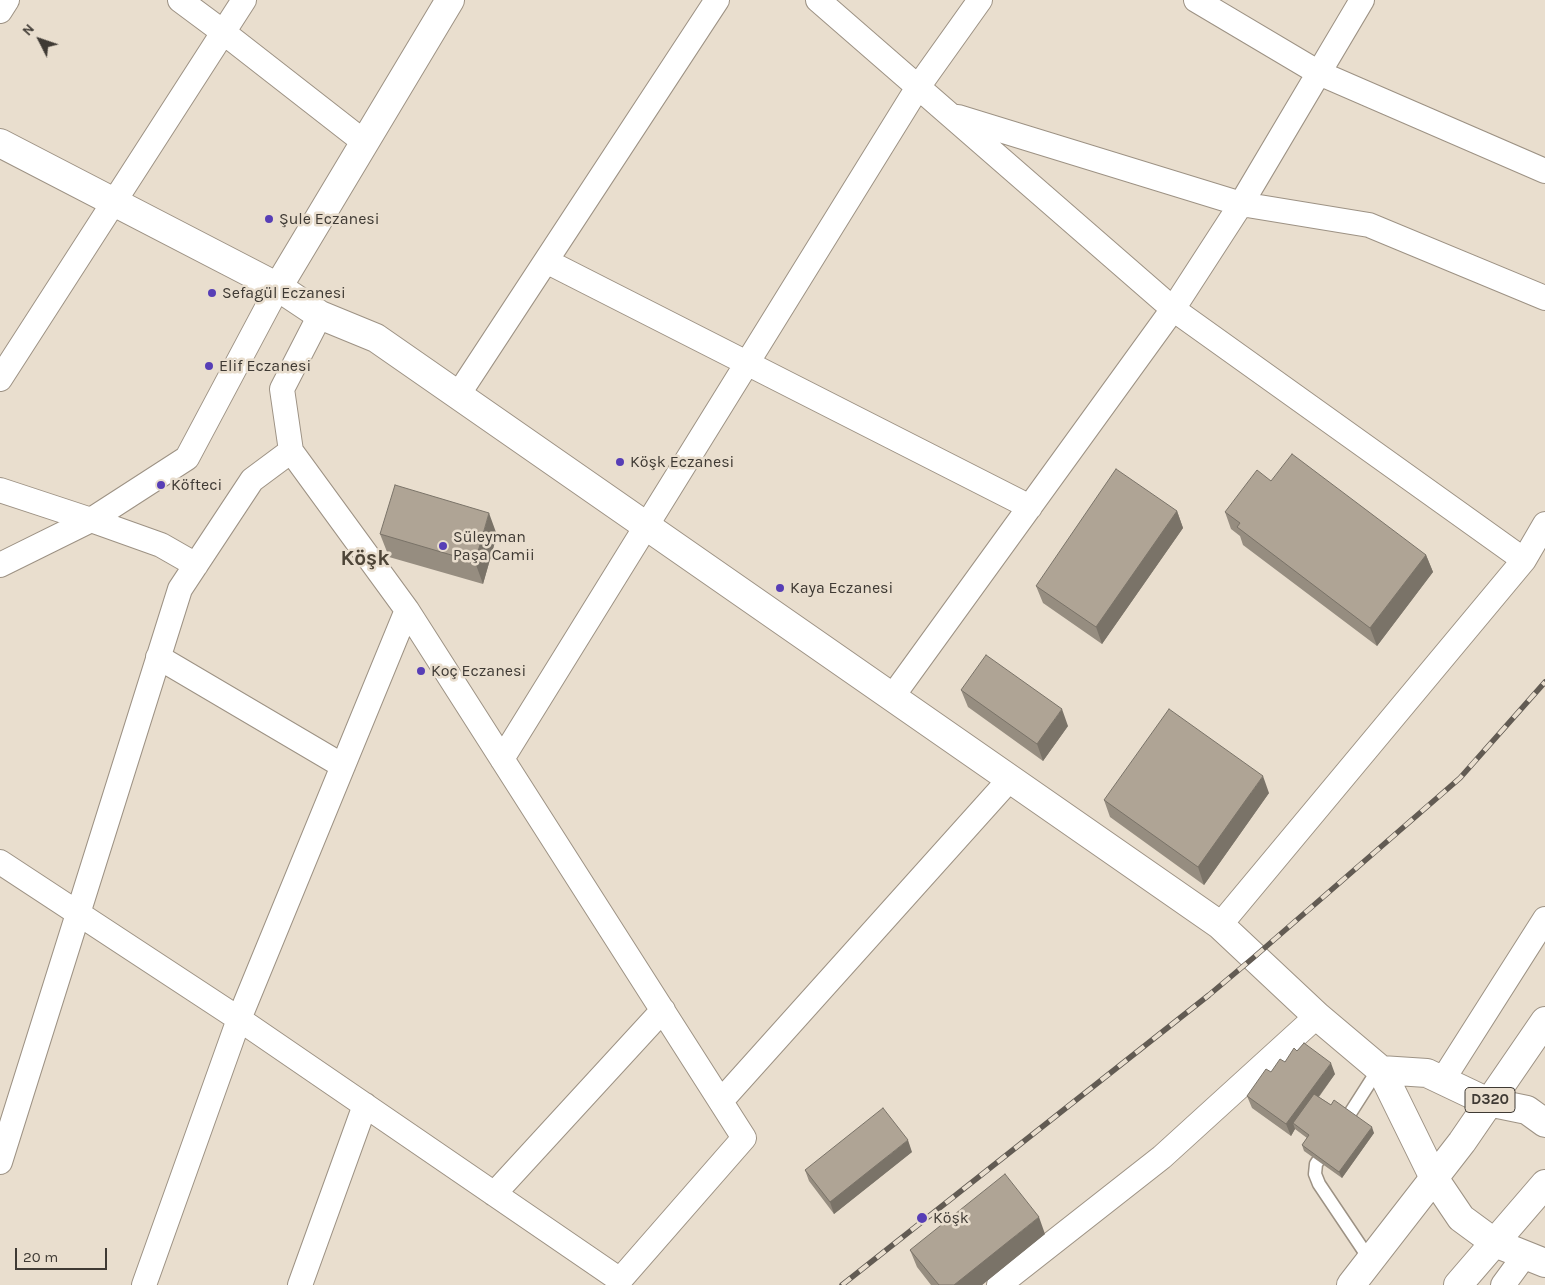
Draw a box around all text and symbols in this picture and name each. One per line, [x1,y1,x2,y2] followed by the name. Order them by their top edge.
[15,15,65,65] north arrow
[19,20,38,39] text: N
[279,209,380,229] place label: Şule Eczanesi
[263,213,275,225] marker: Şule Eczanesi
[222,283,346,303] place label: Sefagül Eczanesi
[206,287,218,299] marker: Sefagül Eczanesi
[219,356,311,376] place label: Elif Eczanesi
[203,360,215,372] marker: Elif Eczanesi
[630,452,734,472] place label: Köşk Eczanesi
[614,456,626,468] marker: Köşk Eczanesi
[171,475,222,495] place label: Köfteci
[155,479,167,491] marker: Köfteci
[453,527,535,565] place label: Süleyman Paşa Camii
[437,540,449,552] marker: Süleyman Paşa Camii
[340,546,390,572] district label: Köşk
[790,578,893,598] place label: Kaya Eczanesi
[774,582,786,594] marker: Kaya Eczanesi
[431,661,526,681] place label: Koç Eczanesi
[415,665,427,677] marker: Koç Eczanesi
[1465,1088,1515,1112] road number: D320
[933,1208,969,1228] place label: Köşk
[915,1211,929,1225] marker: Köşk
[18,1238,110,1270] scale bar
[23,1248,58,1266] text: 20 m

